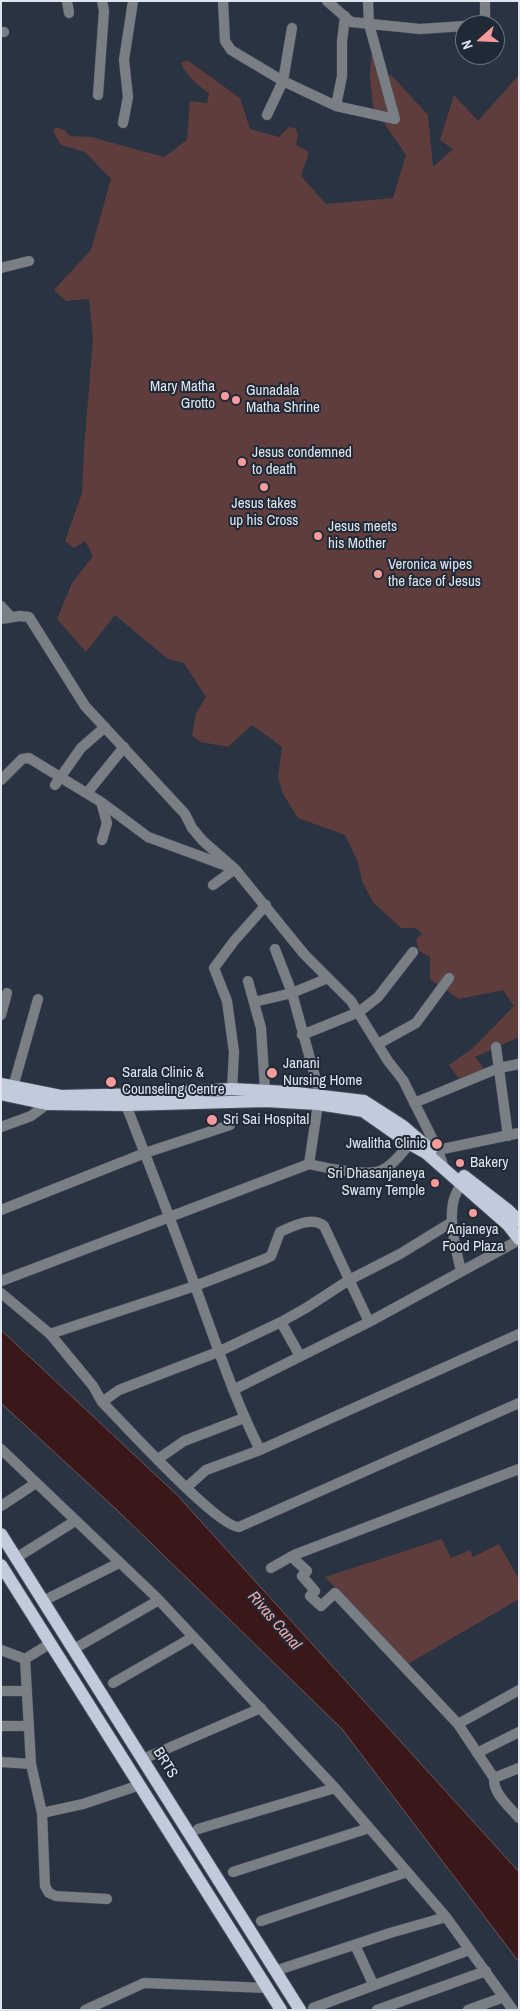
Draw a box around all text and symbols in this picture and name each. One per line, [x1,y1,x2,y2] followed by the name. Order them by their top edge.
[455,15,505,65] north arrow
[457,38,477,52] text: N
[150,378,215,413] place label: Mary Matha Grotto
[246,382,320,417] place label: Gunadala Matha Shrine
[219,390,231,402] marker: Mary Matha Grotto
[230,394,242,406] marker: Gunadala Matha Shrine
[252,444,352,479] place label: Jesus condemned to death
[236,456,248,468] marker: Jesus condemned to death
[258,481,270,493] marker: Jesus takes up his Cross
[229,495,299,530] place label: Jesus takes up his Cross
[328,518,397,553] place label: Jesus meets his Mother
[312,530,324,542] marker: Jesus meets his Mother
[388,556,481,591] place label: Veronica wipes the face of Jesus
[372,568,384,580] marker: Veronica wipes the face of Jesus
[283,1055,362,1090] place label: Janani Nursing Home
[122,1064,225,1099] place label: Sarala Clinic & Counseling Centre
[265,1066,279,1080] marker: Janani Nursing Home
[104,1075,118,1089] marker: Sarala Clinic & Counseling Centre
[223,1111,309,1129] place label: Sri Sai Hospital
[205,1113,219,1127] marker: Sri Sai Hospital
[346,1135,426,1153] place label: Jwalitha Clinic
[430,1137,444,1151] marker: Jwalitha Clinic
[470,1154,508,1172] place label: Bakery
[454,1157,466,1169] marker: Bakery
[327,1165,425,1200] place label: Sri Dhasanjaneya Swamy Temple
[429,1177,441,1189] marker: Sri Dhasanjaneya Swamy Temple
[467,1207,479,1219] marker: Anjaneya Food Plaza
[442,1221,504,1256] place label: Anjaneya Food Plaza
[243,1588,305,1654] water label: Rivas Canal
[149,1744,181,1782] street label: BRTS

